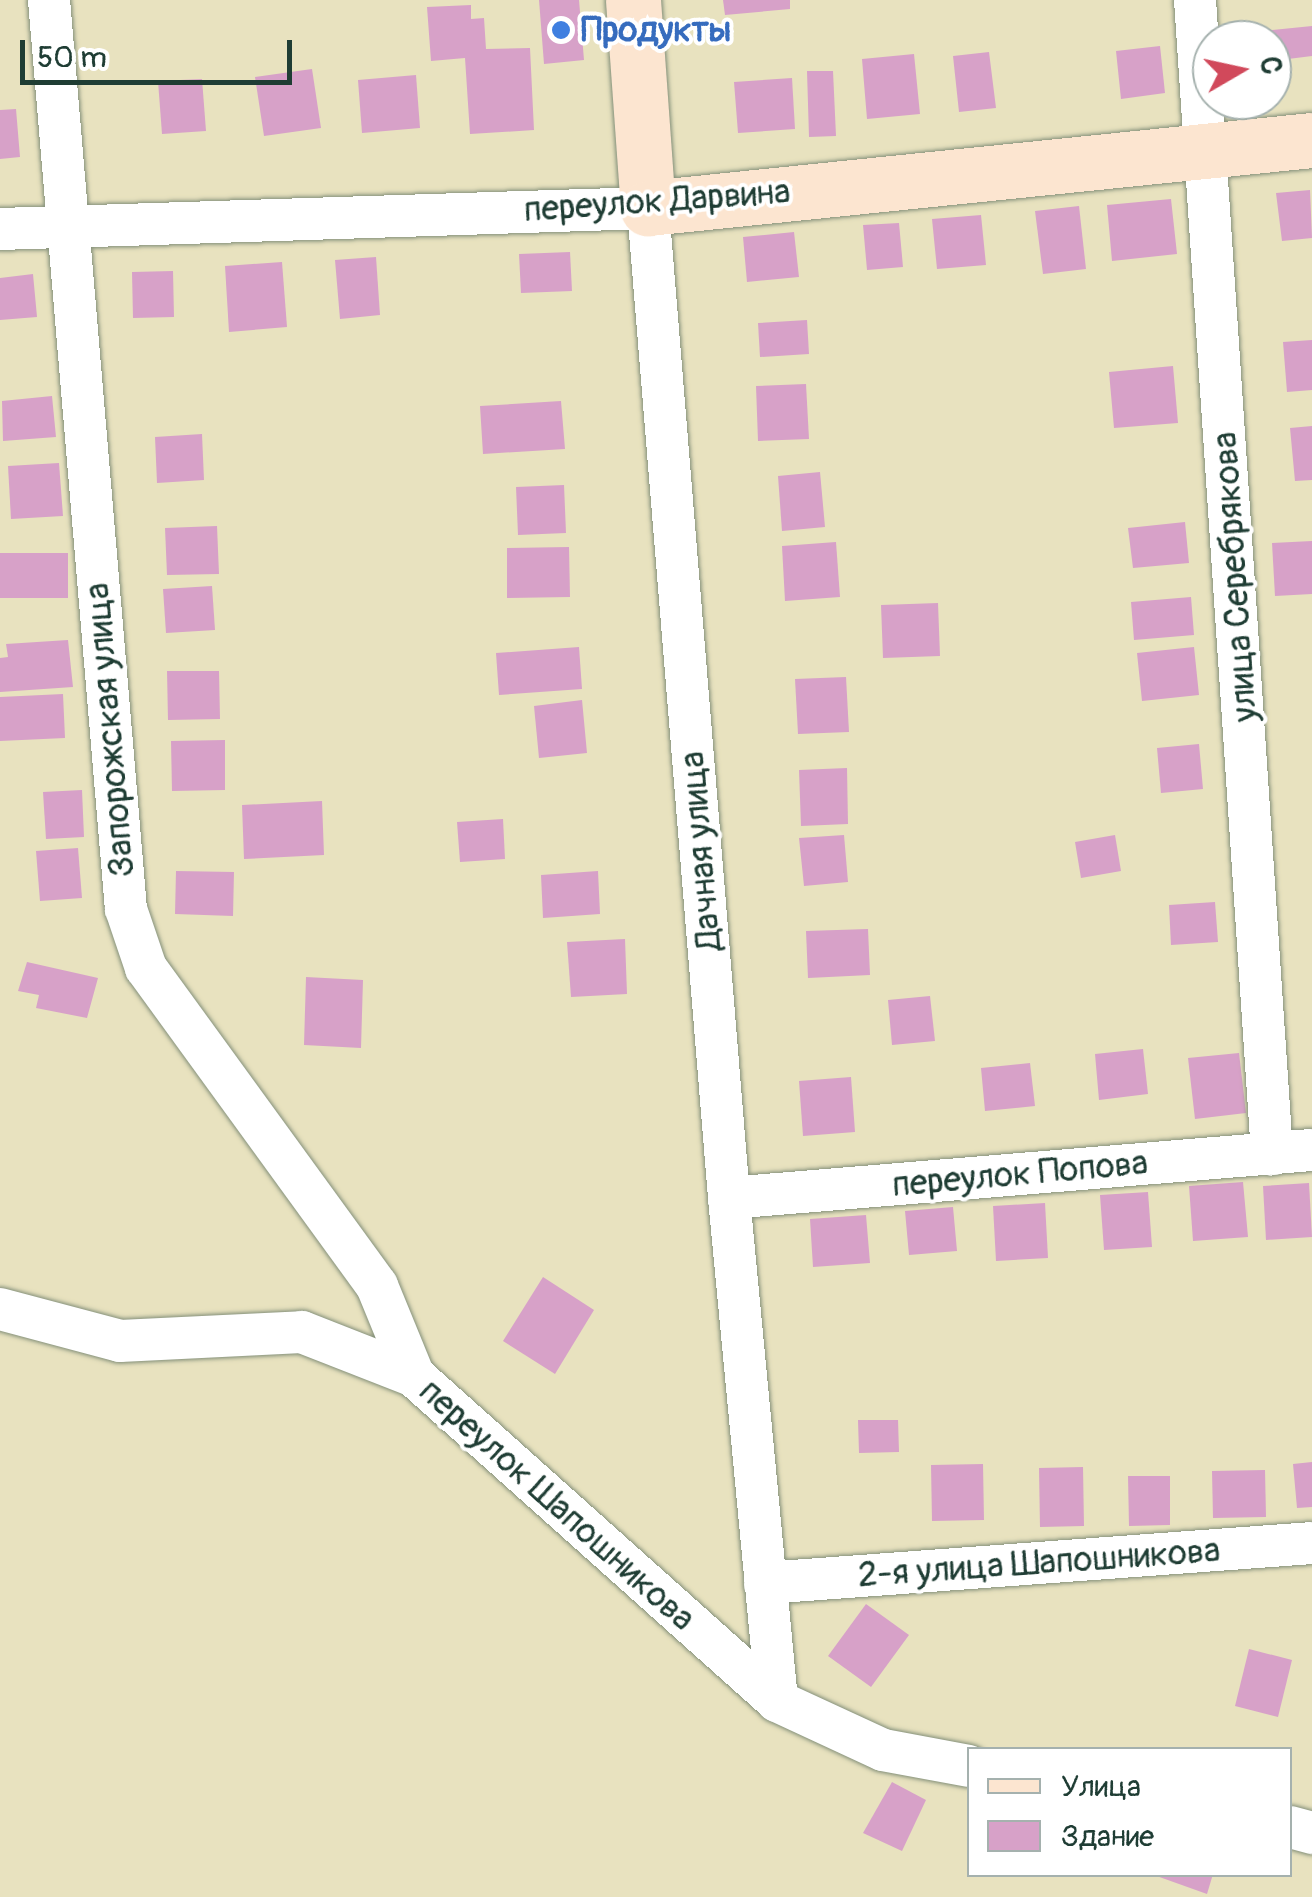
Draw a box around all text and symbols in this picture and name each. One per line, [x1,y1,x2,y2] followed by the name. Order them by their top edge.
[581,9,731,51] place label: Продукты
[550,19,572,41] marker: Продукты
[25,20,298,82] scale bar
[1192,20,1292,120] north arrow
[37,39,107,76] text: 50 m
[1252,54,1289,77] text: С
[522,171,792,231] street label: переулок Дарвина
[1204,430,1266,724] street label: улица Серебрякова
[76,581,144,879] street label: Запорожская улица
[671,750,731,952] street label: Дачная улица
[890,1142,1150,1206] street label: переулок Попова
[411,1370,703,1640] street label: переулок Шапошникова
[857,1529,1221,1597] street label: 2-я улица Шапошникова
[967,1747,1292,1877] legend
[1061,1768,1141,1805] text: Улица
[1061,1818,1154,1855] text: Здание

